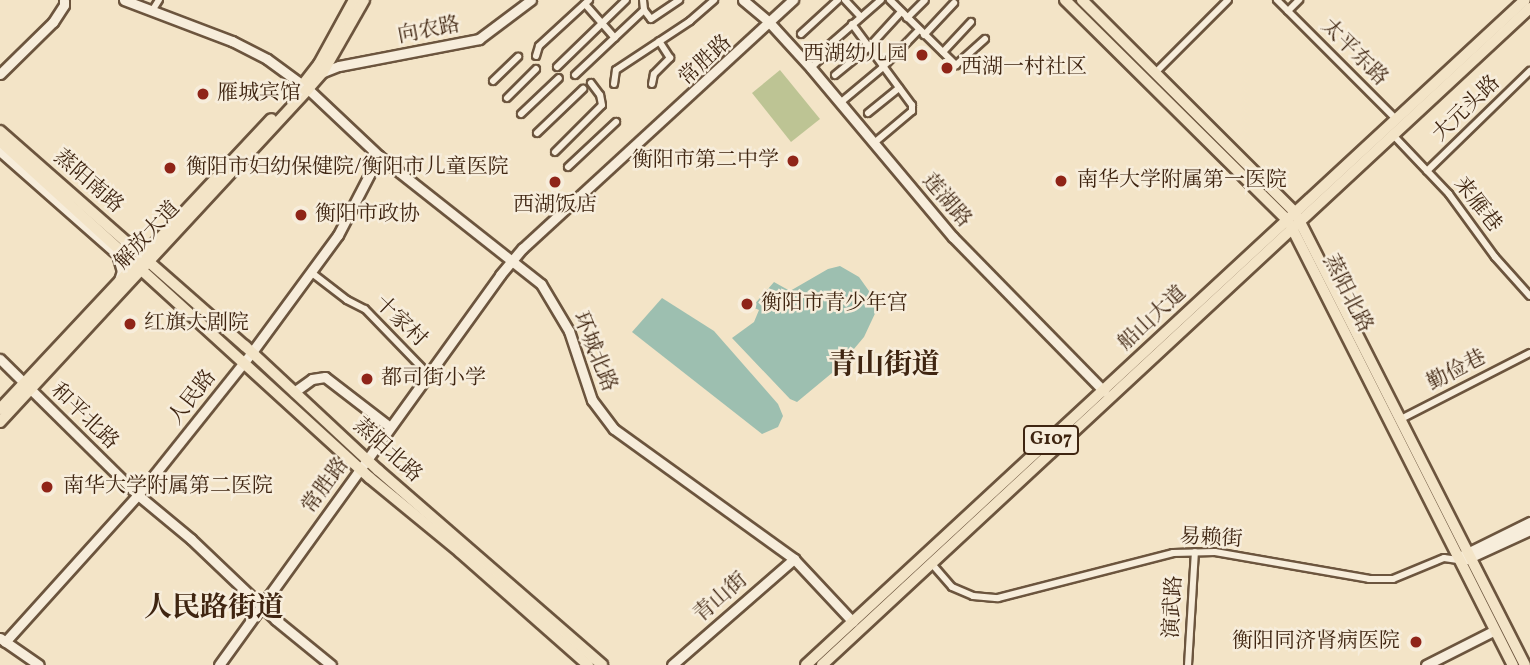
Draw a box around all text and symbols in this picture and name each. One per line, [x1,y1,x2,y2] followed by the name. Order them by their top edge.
[396,13,462,49] street label: 向农路
[1315,14,1393,92] street label: 太平东路
[674,30,738,92] street label: 常胜路
[803,42,908,68] place label: 西湖幼儿园
[914,47,930,63] marker: 西湖幼儿园
[961,55,1087,81] place label: 西湖一村社区
[939,60,955,76] marker: 西湖一村社区
[1428,71,1506,147] street label: 大元头路
[217,81,301,107] place label: 雁城宾馆
[195,86,211,102] marker: 雁城宾馆
[48,145,128,219] street label: 蒸阳南路
[632,148,779,174] place label: 衡阳市第二中学
[785,153,801,169] marker: 衡阳市第二中学
[186,155,509,181] place label: 衡阳市妇幼保健院/衡阳市儿童医院
[160,158,180,178] marker: 衡阳市妇幼保健院/衡阳市儿童医院
[1077,168,1287,194] place label: 南华大学附属第一医院
[916,169,976,233] street label: 莲湖路
[1051,171,1071,191] marker: 南华大学附属第一医院
[1448,172,1506,238] street label: 来雁巷
[547,174,563,190] marker: 西湖饭店
[513,193,597,219] place label: 西湖饭店
[110,197,186,275] street label: 解放大道
[315,202,420,228] place label: 衡阳市政协
[293,207,309,223] marker: 衡阳市政协
[1317,251,1377,337] street label: 蒸阳北路
[1114,281,1192,357] street label: 船山大道
[369,291,431,353] street label: 十家村
[761,291,908,317] place label: 衡阳市青少年宫
[739,296,755,312] marker: 衡阳市青少年宫
[567,308,621,396] street label: 环城北路
[144,311,249,337] place label: 红旗大剧院
[122,316,138,332] marker: 红旗大剧院
[1423,345,1491,397] street label: 勤俭巷
[828,349,940,383] district label: 青山街道
[164,365,222,431] street label: 人民路
[381,366,486,392] place label: 都司街小学
[359,371,375,387] marker: 都司街小学
[45,379,123,455] street label: 和平北路
[347,414,427,488] street label: 蒸阳北路
[1023,424,1079,456] road number: G107
[297,453,355,519] street label: 常胜路
[63,474,273,500] place label: 南华大学附属第二医院
[37,477,57,497] marker: 南华大学附属第二医院
[1179,525,1243,553] street label: 易赖街
[689,568,753,628] street label: 青山街
[1160,575,1188,639] street label: 演武路
[144,592,284,626] district label: 人民路街道
[1232,629,1400,655] place label: 衡阳同济肾病医院
[1406,632,1426,652] marker: 衡阳同济肾病医院

